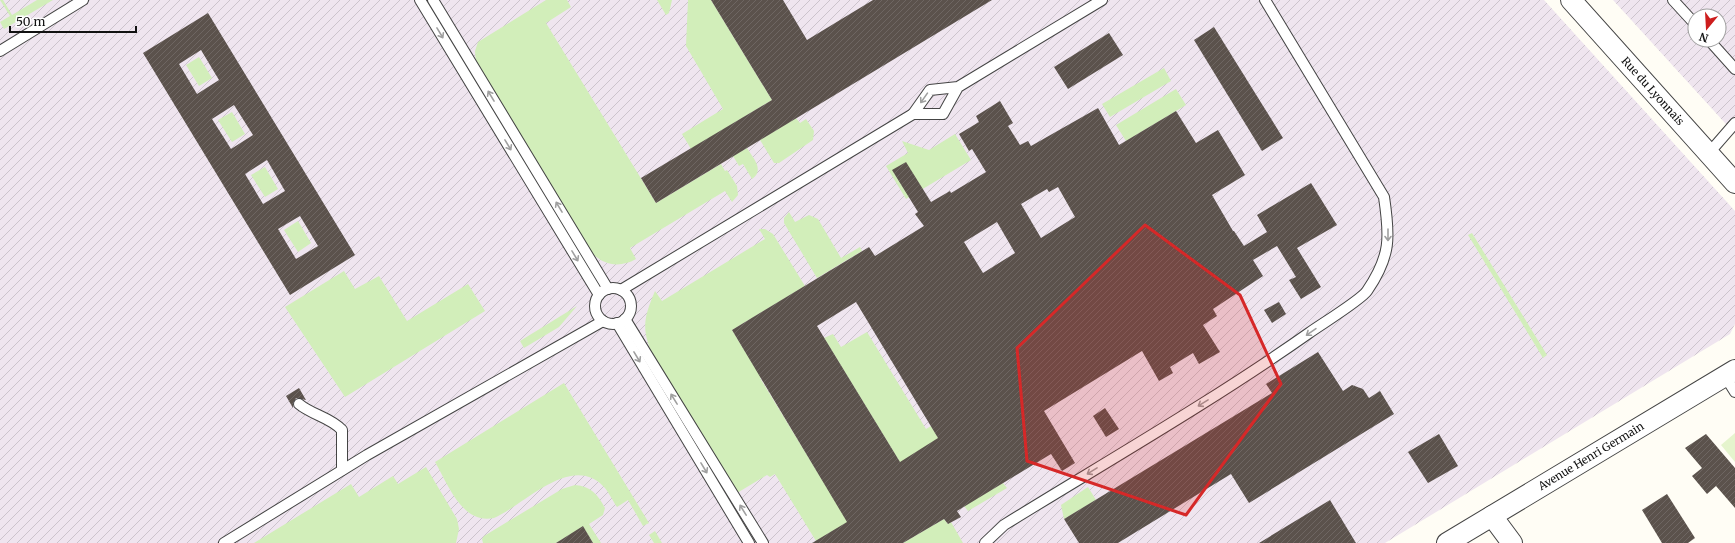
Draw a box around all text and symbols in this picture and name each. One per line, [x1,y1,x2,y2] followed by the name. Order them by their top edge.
[10,8,136,34] scale bar
[1687,8,1727,48] north arrow
[16,14,45,29] text: 50 m
[437,27,445,39] one-way arrow
[1697,29,1710,46] text: N
[1619,54,1687,128] street label: Rue du Lyonnais
[487,90,495,102] one-way arrow
[920,92,928,103] one-way arrow
[504,139,512,151] one-way arrow
[554,201,562,213] one-way arrow
[1384,228,1392,241] one-way arrow
[571,250,579,261] one-way arrow
[1306,328,1317,336] one-way arrow
[633,351,641,362] one-way arrow
[670,393,678,405] one-way arrow
[1198,399,1209,407] one-way arrow
[1535,419,1647,494] street label: Avenue Henri Germain
[701,462,709,474] one-way arrow
[1087,467,1098,475] one-way arrow
[739,505,747,516] one-way arrow

